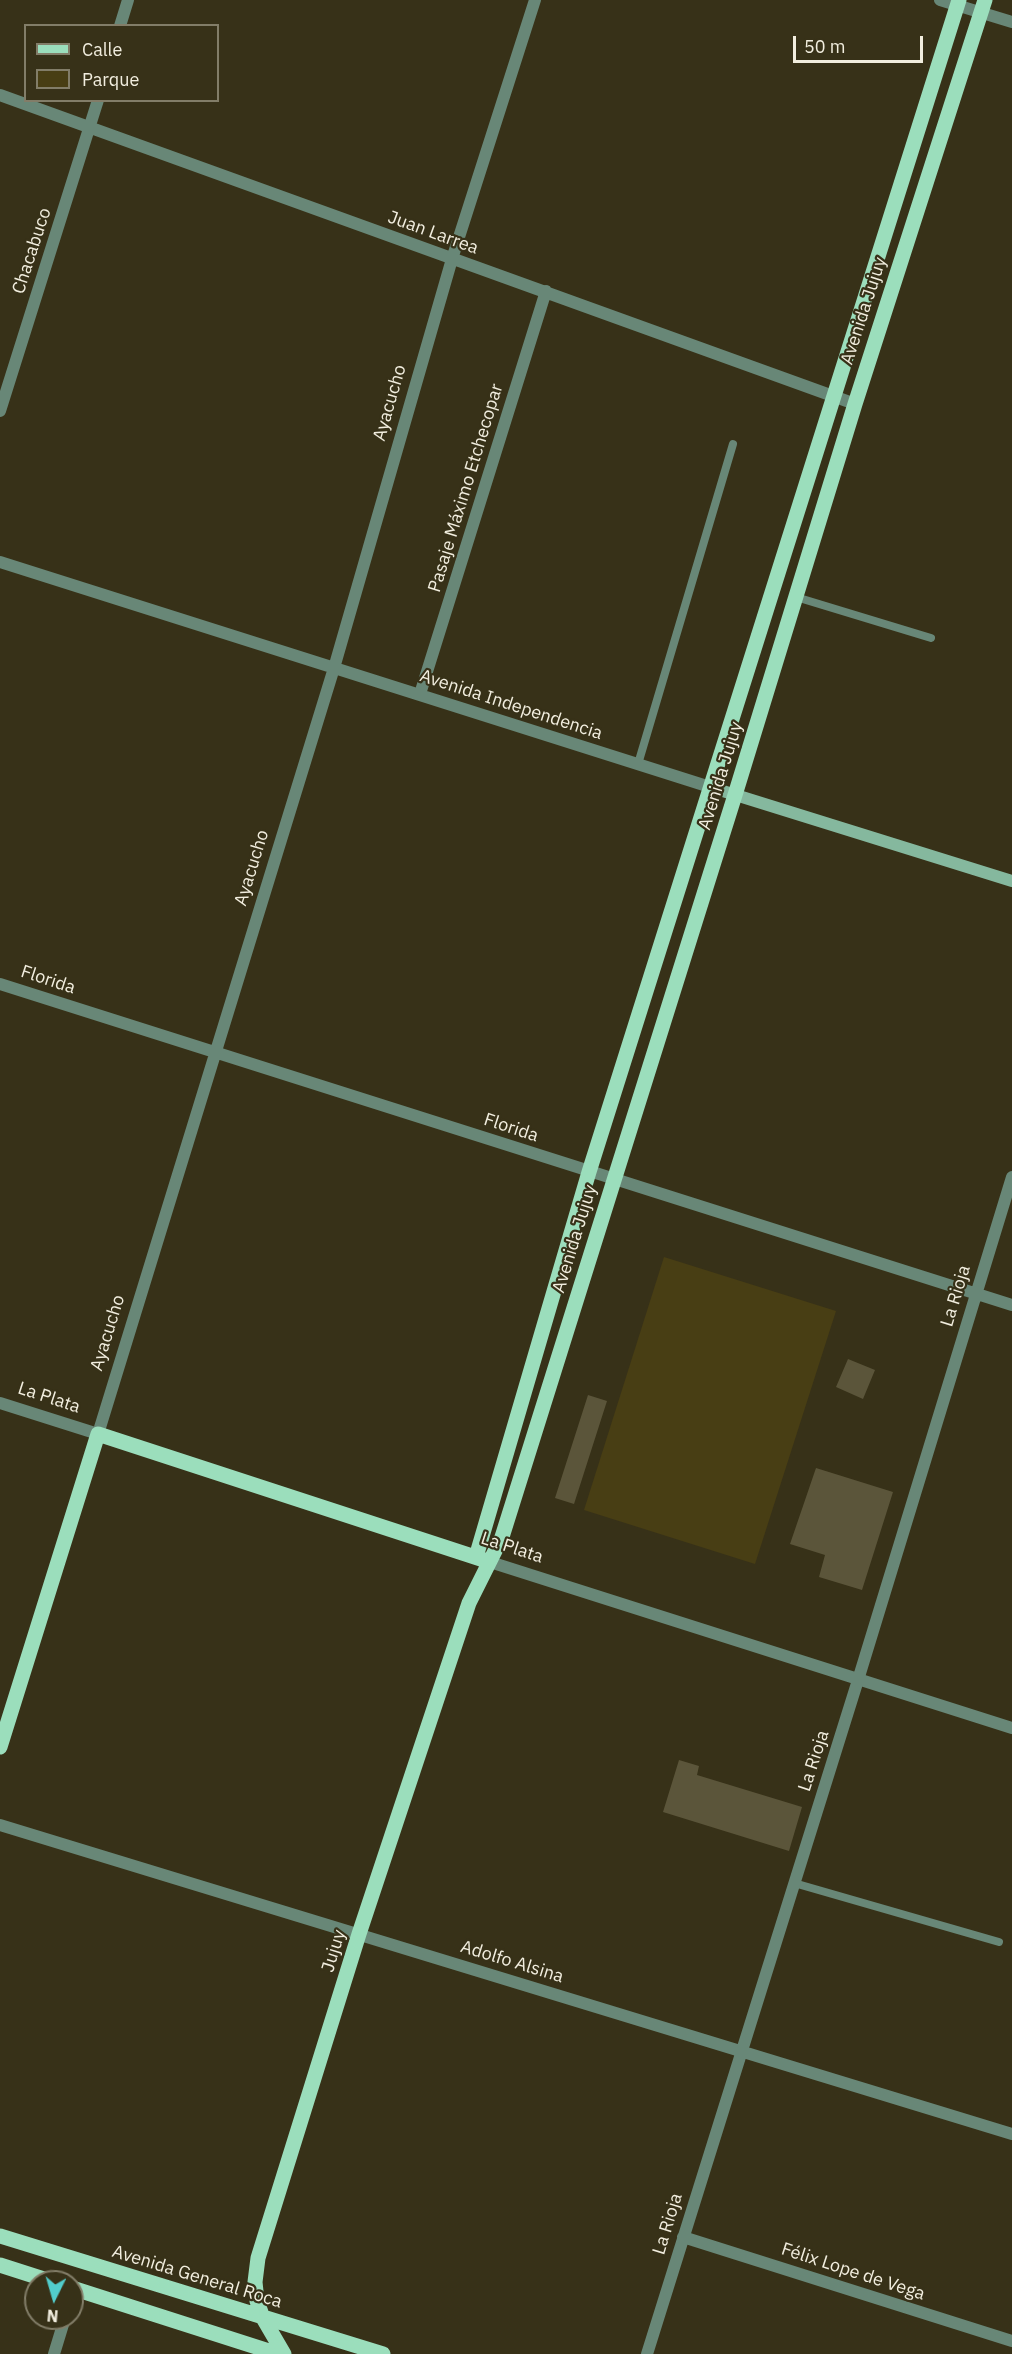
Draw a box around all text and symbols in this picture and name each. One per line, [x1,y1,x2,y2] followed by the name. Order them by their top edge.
[24,24,219,102] legend
[796,24,926,62] scale bar
[804,35,846,58] text: 50 m
[82,38,122,61] text: Calle
[82,68,139,91] text: Parque
[8,205,56,297] street label: Chacabuco
[385,207,481,259] street label: Juan Larrea
[836,254,892,368] street label: Avenida Jujuy
[369,362,411,444] street label: Ayacucho
[424,381,508,595] street label: Pasaje Máximo Etchecopar
[417,665,605,745] street label: Avenida Independencia
[694,719,748,833] street label: Avenida Jujuy
[230,827,274,909] street label: Ayacucho
[18,961,78,999] street label: Florida
[481,1109,541,1147] street label: Florida
[548,1182,602,1296] street label: Avenida Jujuy
[936,1263,976,1329] street label: La Rioja
[86,1292,130,1374] street label: Ayacucho
[15,1378,83,1418] street label: La Plata
[478,1528,546,1568] street label: La Plata
[794,1728,834,1794] street label: La Rioja
[317,1927,351,1975] street label: Jujuy
[458,1936,566,1988] street label: Adolfo Alsina
[648,2191,688,2257] street label: La Rioja
[778,2239,928,2305] street label: Félix Lope de Vega
[109,2241,285,2313] street label: Avenida General Roca
[24,2270,84,2330] north arrow
[46,2305,59,2326] text: N

